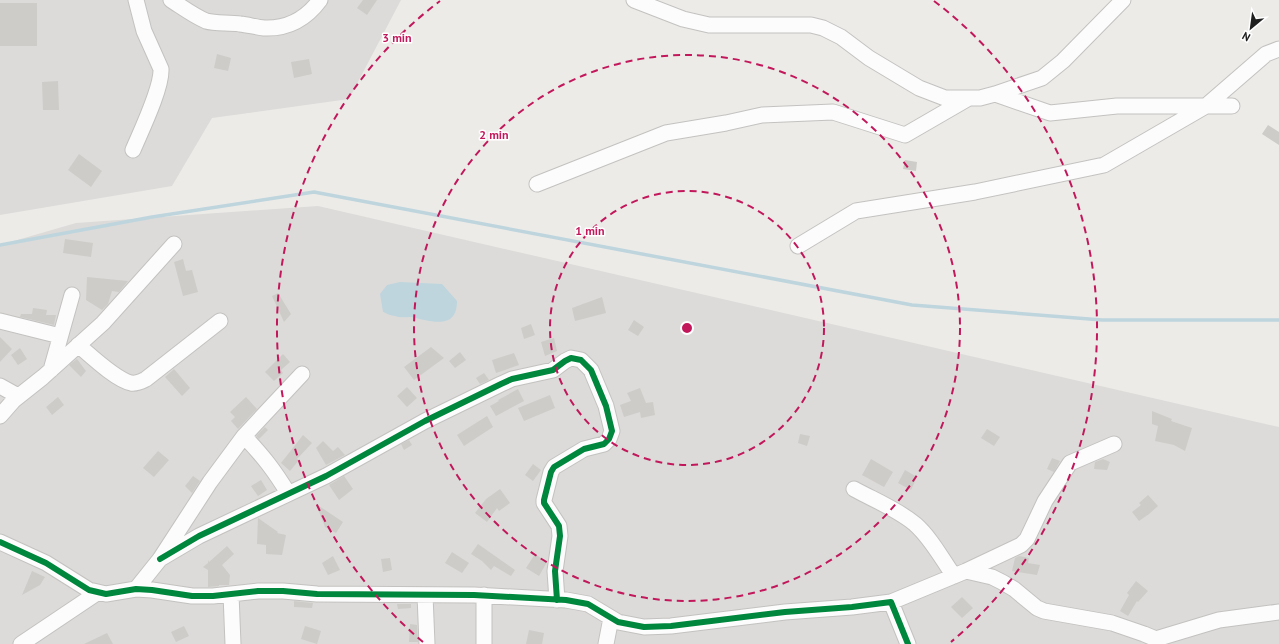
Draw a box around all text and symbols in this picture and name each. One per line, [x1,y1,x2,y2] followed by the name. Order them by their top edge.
[1231,8,1271,48] north arrow
[1240,29,1253,45] text: N
[382,30,412,45] text: 3 min
[479,127,509,142] text: 2 min
[575,223,605,238] text: 1 min
[680,321,694,335] centre of rings

